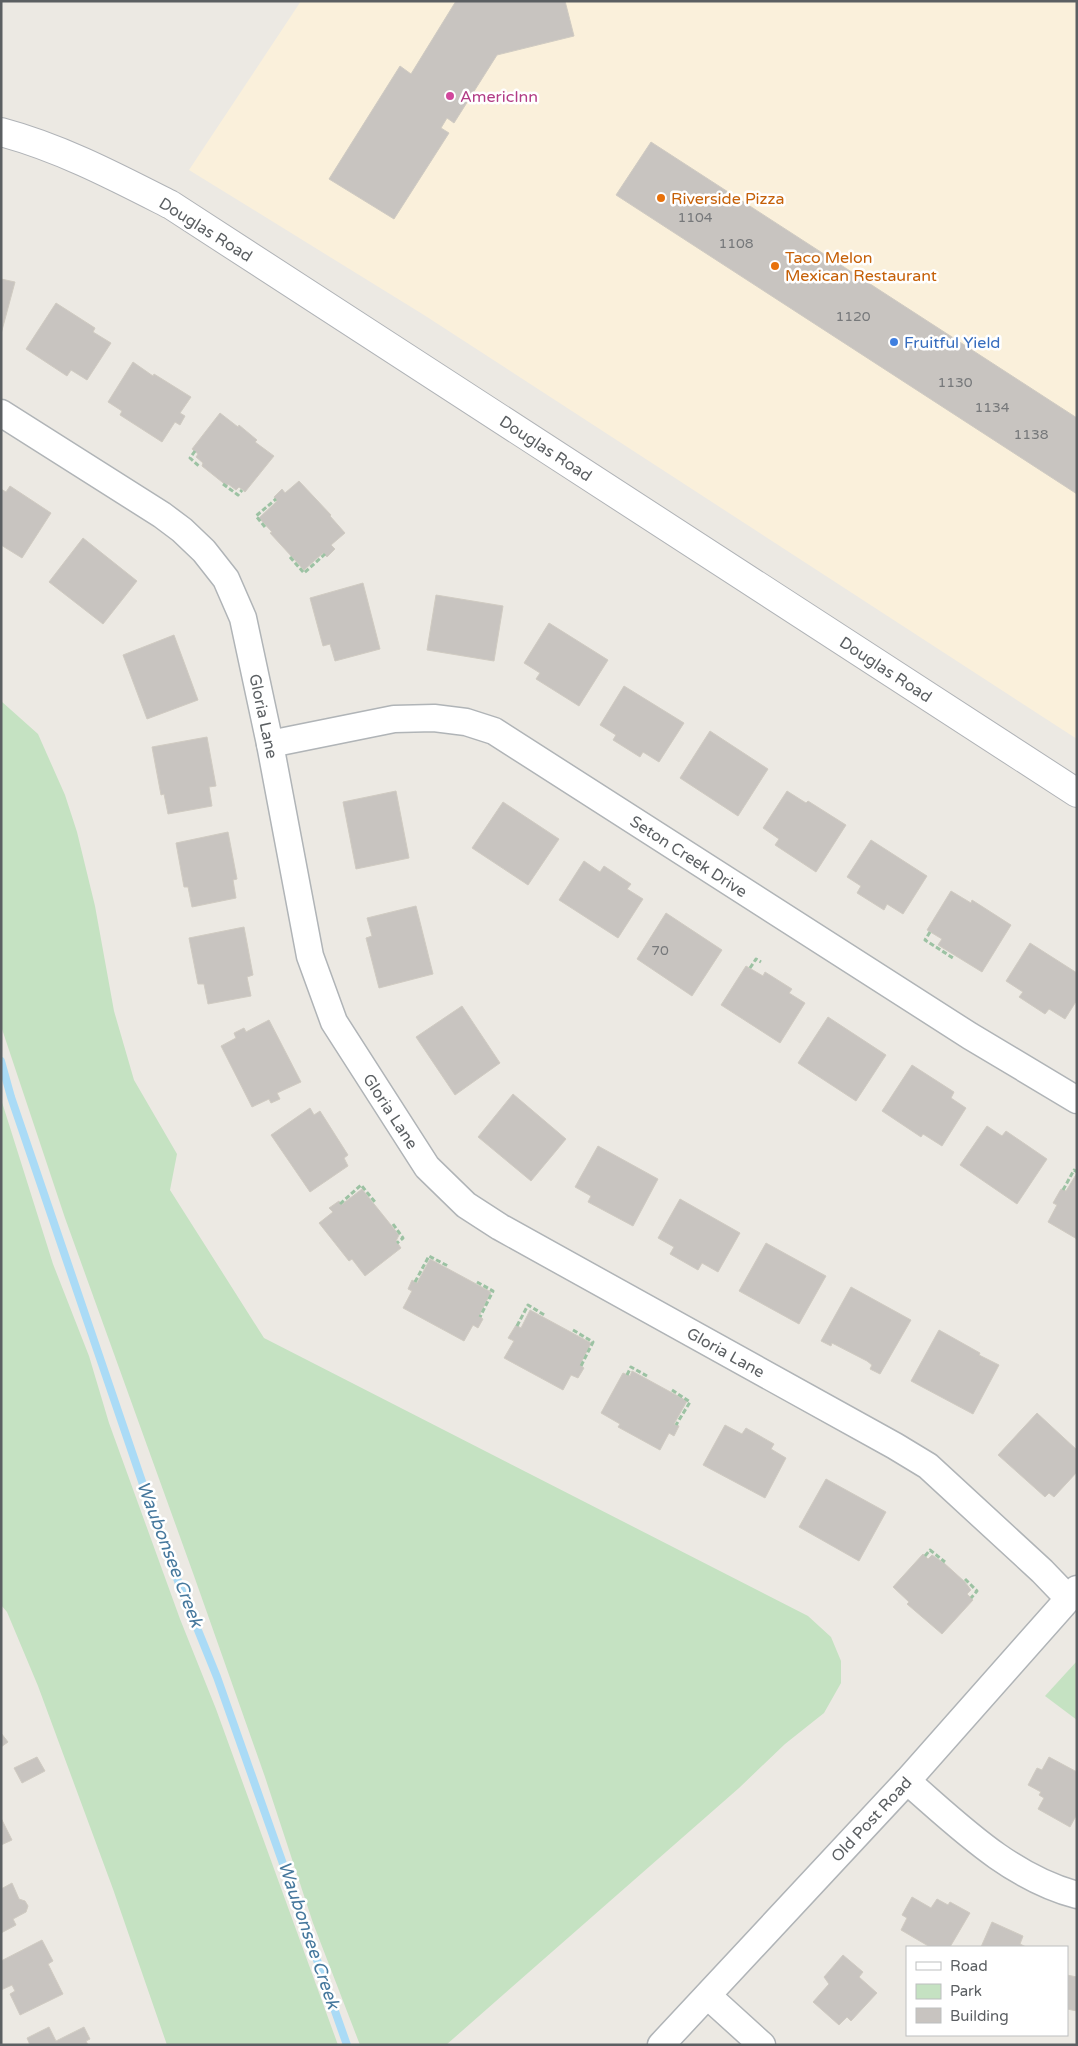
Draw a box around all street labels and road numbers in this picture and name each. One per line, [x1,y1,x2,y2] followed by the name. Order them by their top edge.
[155,193,256,266] street label: Douglas Road
[495,412,595,486] street label: Douglas Road
[835,633,935,707] street label: Douglas Road
[244,672,282,760] street label: Gloria Lane
[626,811,751,902] street label: Seton Creek Drive
[358,1070,422,1153] street label: Gloria Lane
[683,1323,768,1382] street label: Gloria Lane
[827,1773,916,1867] street label: Old Post Road

